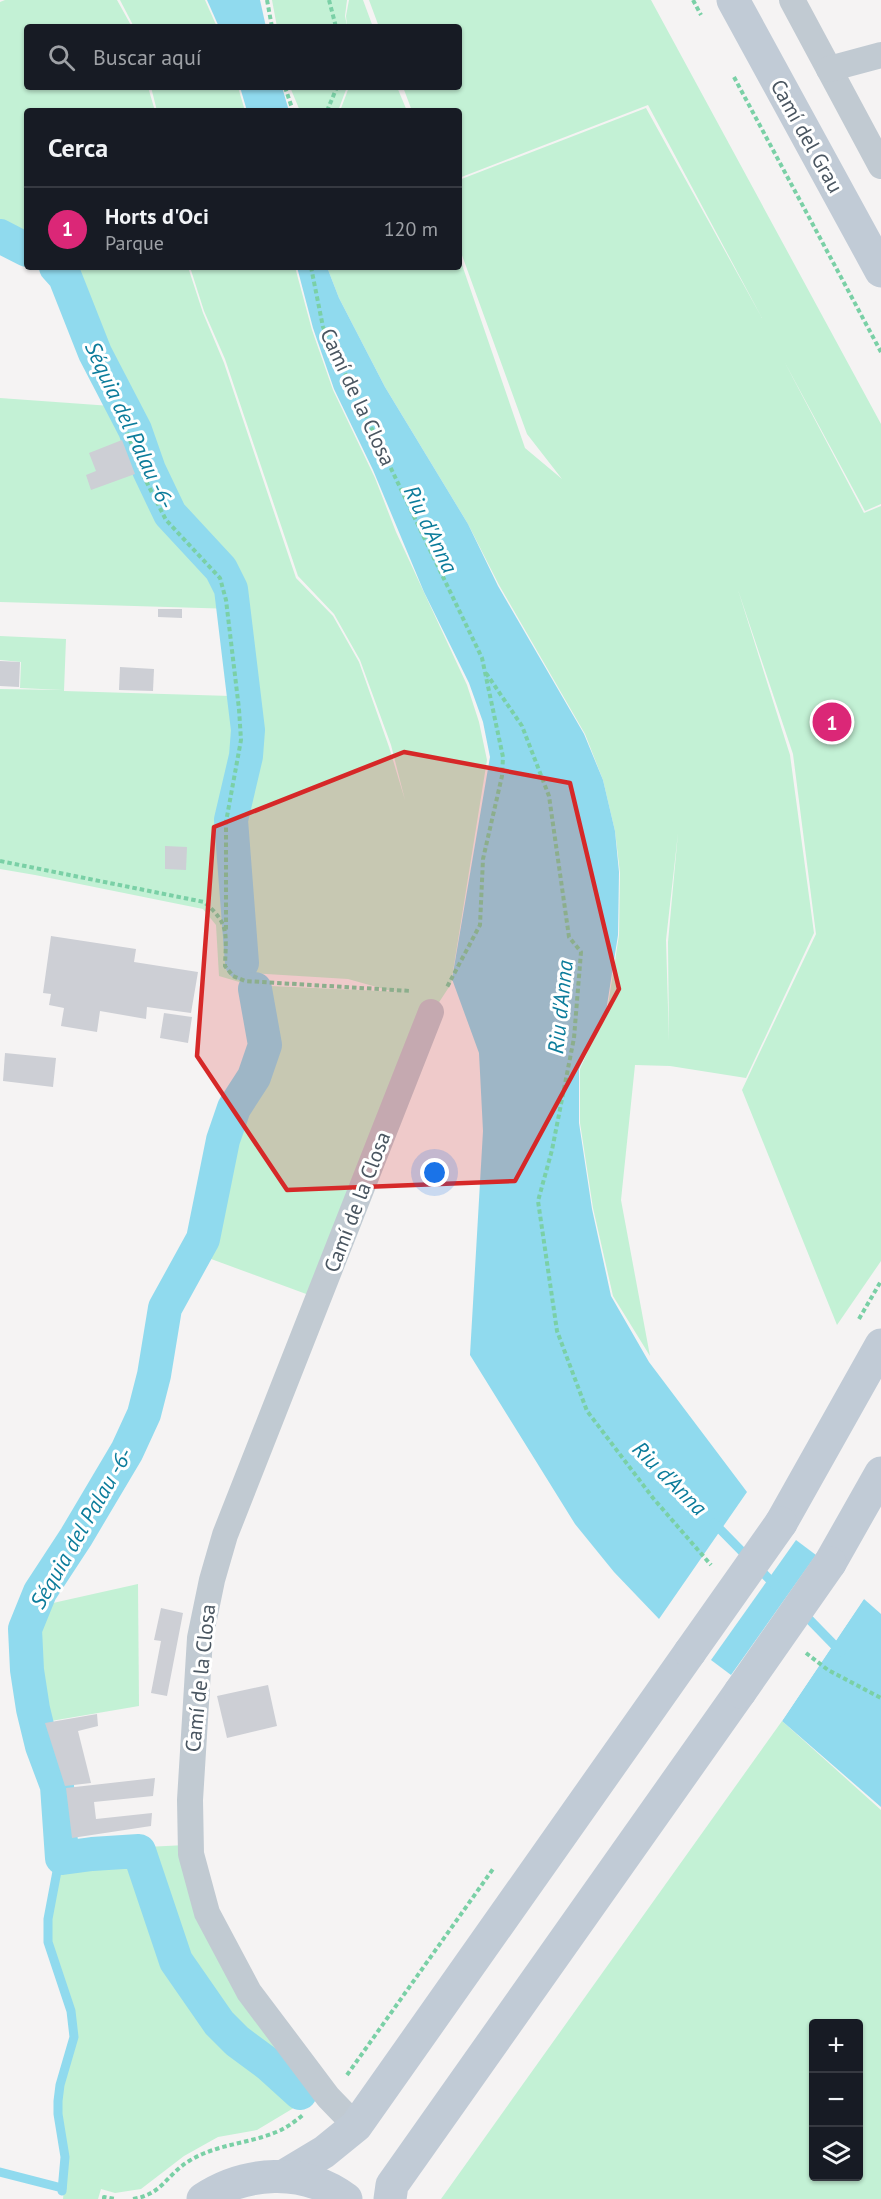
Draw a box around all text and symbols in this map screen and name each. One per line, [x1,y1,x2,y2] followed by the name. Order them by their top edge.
[24,24,462,90] search box
[45,41,78,74] icon: search
[93,43,202,71] text: Buscar aquí
[765,74,849,198] street label: Camí del Grau
[48,131,108,164] text: Cerca
[105,202,209,230] text: Horts d'Oci
[62,216,73,242] text: 1
[384,216,438,242] text: 120 m
[105,230,164,256] text: Parque
[314,324,402,470] street label: Camí de la Closa
[79,337,181,513] water label: Séquia del Palau -6-
[398,481,464,578] water label: Riu d'Anna
[812,700,852,744] pin: 1
[541,959,579,1055] water label: Riu d'Anna
[318,1128,396,1276] street label: Camí de la Closa
[420,1158,449,1187] your location
[627,1435,713,1521] water label: Riu d'Anna
[23,1442,139,1614] water label: Séquia del Palau -6-
[179,1603,221,1753] street label: Camí de la Closa
[809,2019,863,2181] map controls
[809,2019,863,2073] button: +
[809,2073,863,2127] button: −
[809,2127,863,2181] button: layers

